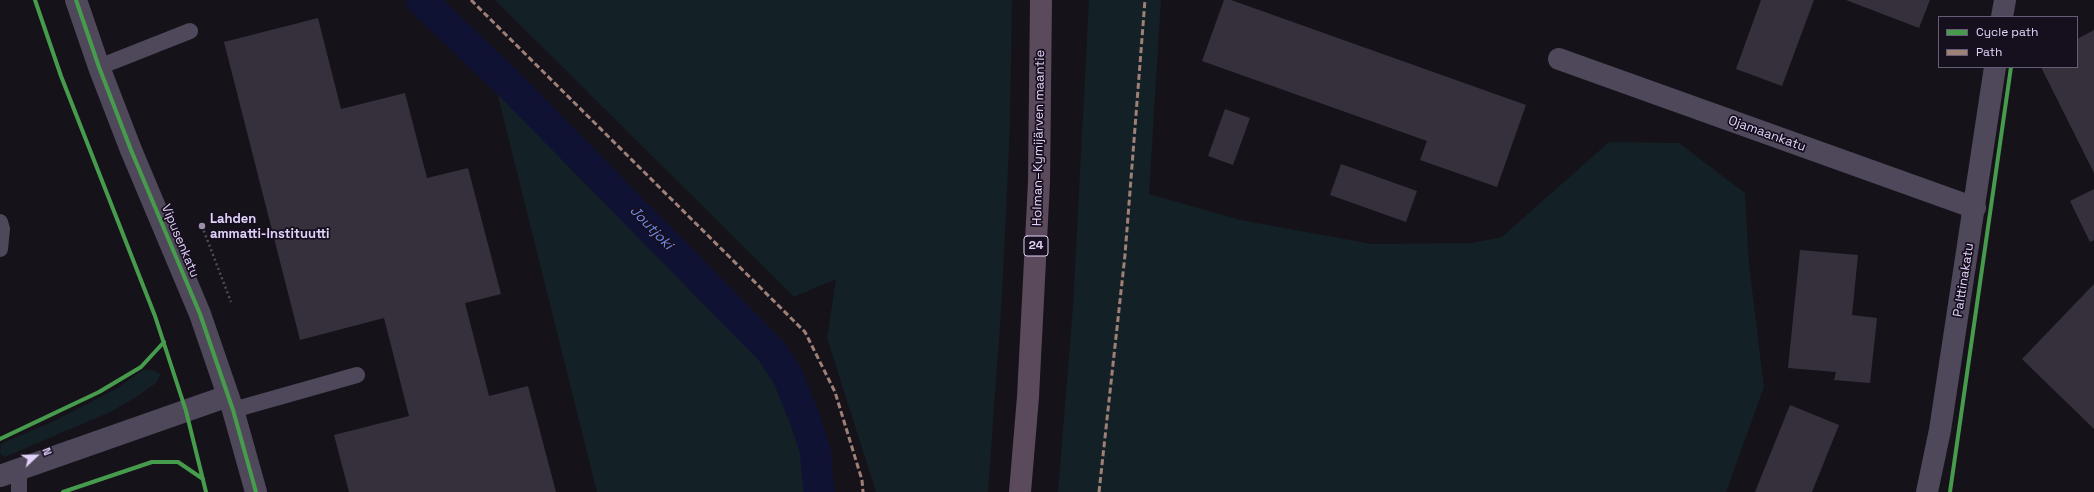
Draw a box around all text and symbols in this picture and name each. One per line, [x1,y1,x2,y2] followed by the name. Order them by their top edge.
[1938,16,2078,68] legend
[1976,24,2038,40] text: Cycle path
[1976,44,2002,60] text: Path
[1030,50,1048,226] street label: Holman–Kymijärven maantie
[1726,113,1808,155] street label: Ojamaankatu
[158,202,202,280] street label: Vipusenkatu
[626,202,676,254] water label: Joutjoki
[210,211,330,242] place label: Lahden ammatti-Instituutti
[197,221,207,231] marker: Lahden ammatti-Instituutti
[1024,236,1048,256] road number: 24
[1950,242,1978,318] street label: Palttinakatu
[16,436,56,476] north arrow
[39,445,55,458] text: N

